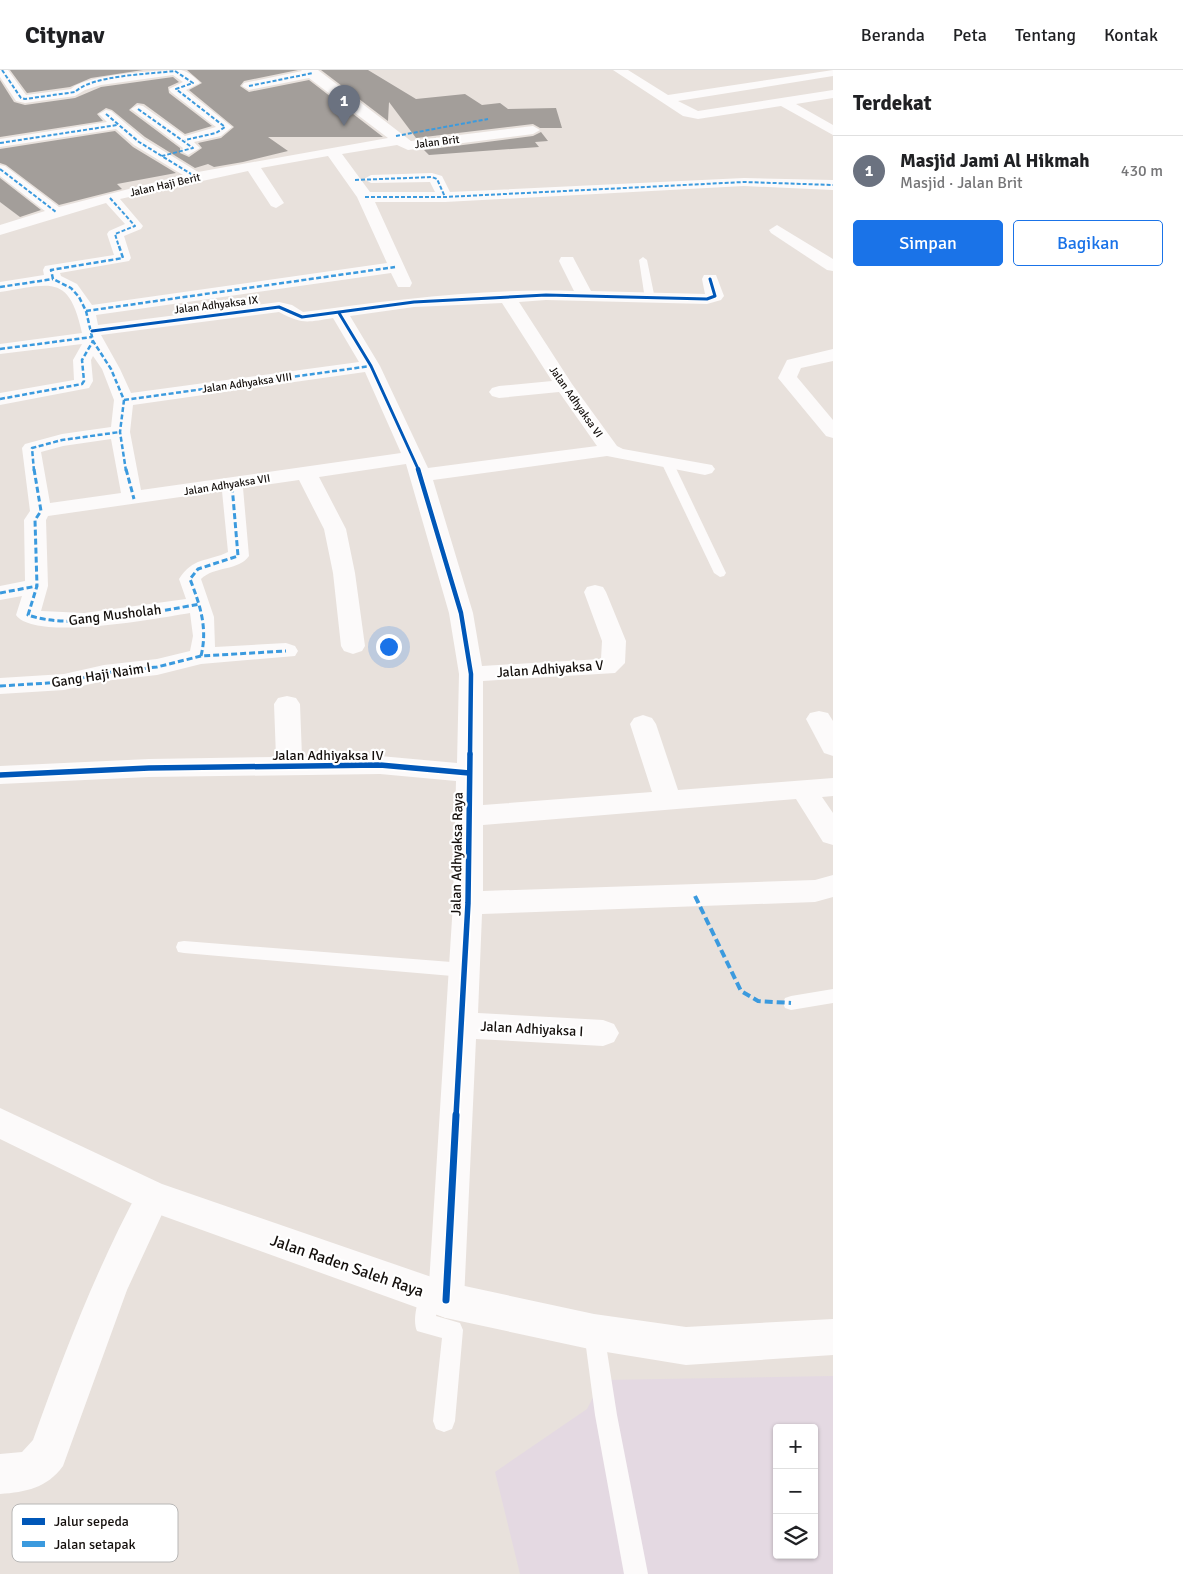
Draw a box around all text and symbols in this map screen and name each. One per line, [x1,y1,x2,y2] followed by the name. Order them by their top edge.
[25,20,104,50] text: Citynav
[861,24,925,46] text: Beranda
[953,24,987,46] text: Peta
[1015,24,1076,46] text: Tentang
[1104,24,1158,46] text: Kontak
[328,85,360,126] pin: 1
[853,90,932,116] text: Terdekat
[414,133,460,151] street label: Jalan Brit
[900,149,1090,173] text: Masjid Jami Al Hikmah
[865,161,873,181] text: 1
[1121,161,1163,181] text: 430 m
[128,171,202,199] street label: Jalan Haji Berit
[900,173,1023,193] text: Masjid · Jalan Brit
[853,220,1003,266] button: Simpan
[1013,220,1163,266] button: Bagikan
[173,293,259,317] street label: Jalan Adhyaksa IX
[547,364,605,440] street label: Jalan Adhyaksa VI
[201,370,293,396] street label: Jalan Adhyaksa VIII
[183,472,271,498] street label: Jalan Adhyaksa VII
[68,601,162,629] street label: Gang Musholah
[376,634,402,660] your location
[496,657,604,681] street label: Jalan Adhiyaksa V
[50,659,152,691] street label: Gang Haji Naim I
[272,747,384,764] street label: Jalan Adhiyaksa IV
[447,792,467,916] street label: Jalan Adhyaksa Raya
[480,1018,584,1040] street label: Jalan Adhiyaksa I
[268,1230,426,1302] street label: Jalan Raden Saleh Raya
[773,1424,818,1559] map controls
[773,1424,818,1469] button: +
[773,1469,818,1514] button: −
[12,1504,178,1562] legend
[54,1513,129,1530] text: Jalur sepeda
[773,1514,818,1559] button: layers
[54,1536,136,1553] text: Jalan setapak

